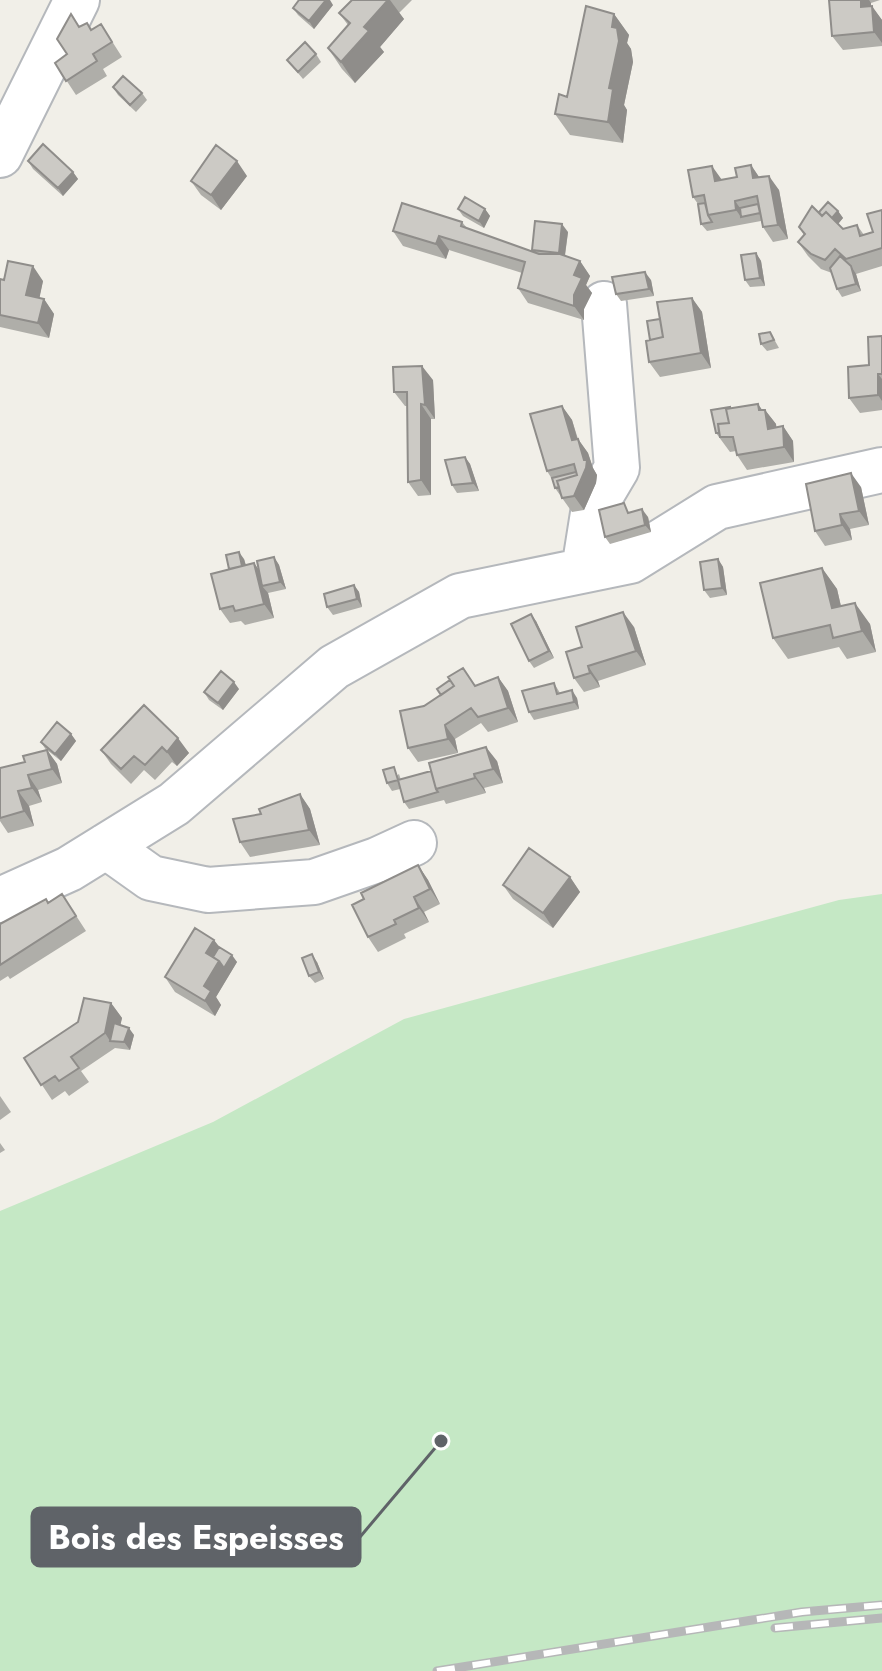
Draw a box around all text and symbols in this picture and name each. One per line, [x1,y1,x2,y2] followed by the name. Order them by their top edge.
[32,1508,360,1566] callout: Bois des Espeisses
[48,1513,344,1562] text: Bois des Espeisses

